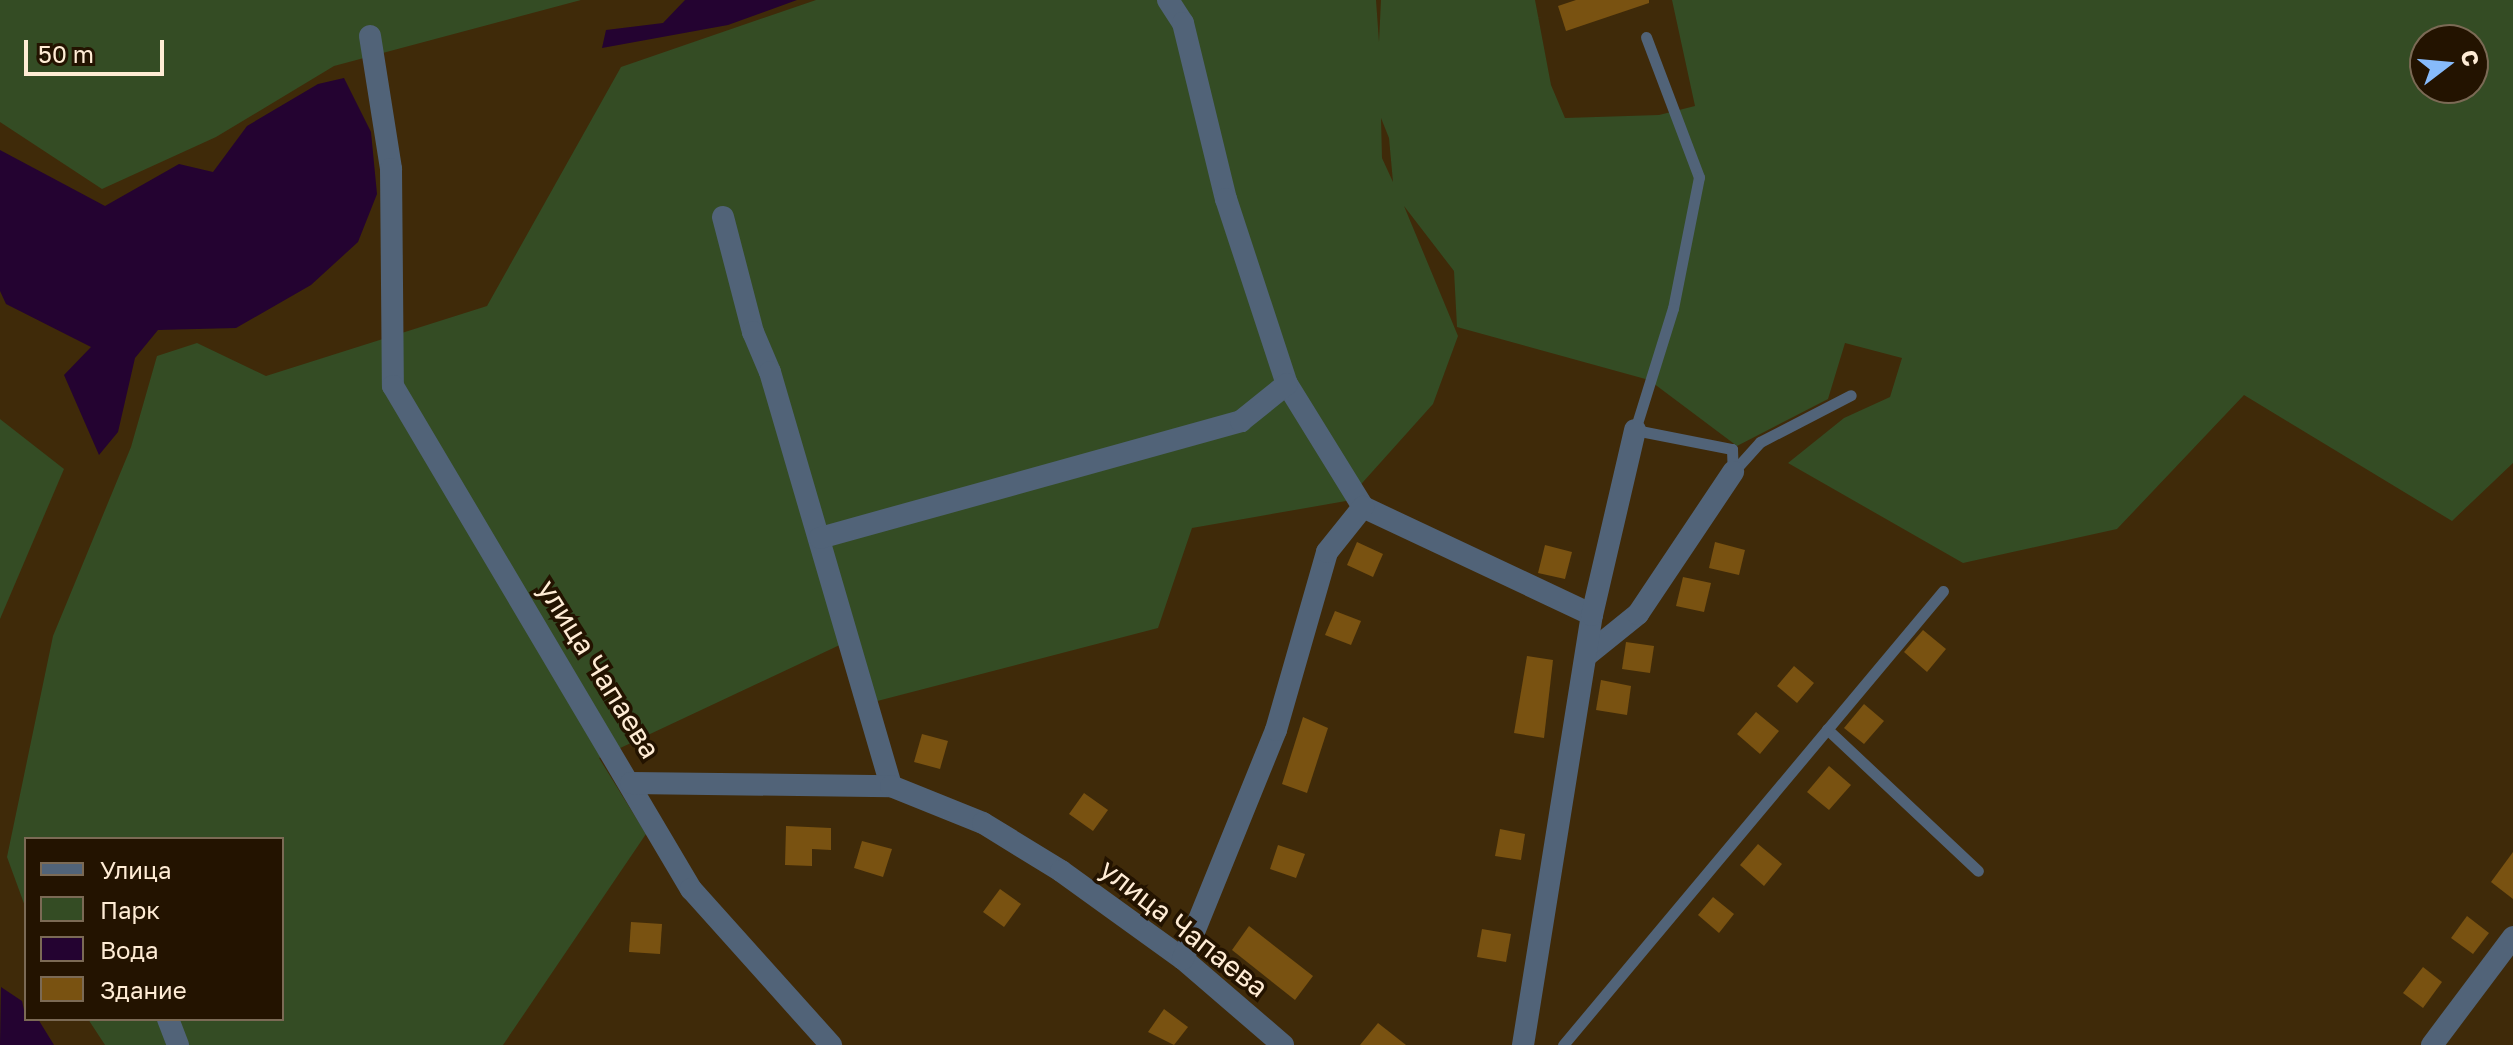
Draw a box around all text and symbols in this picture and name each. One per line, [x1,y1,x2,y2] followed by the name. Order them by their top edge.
[28,24,168,74] scale bar
[2409,24,2489,104] north arrow
[38,39,94,68] text: 50 m
[2455,47,2486,69] text: С
[531,574,667,764] street label: улица Чапаева
[24,837,284,1021] legend
[1093,852,1275,1004] street label: улица Чапаева
[100,855,172,884] text: Улица
[100,895,160,924] text: Парк
[100,935,159,964] text: Вода
[100,975,187,1004] text: Здание

